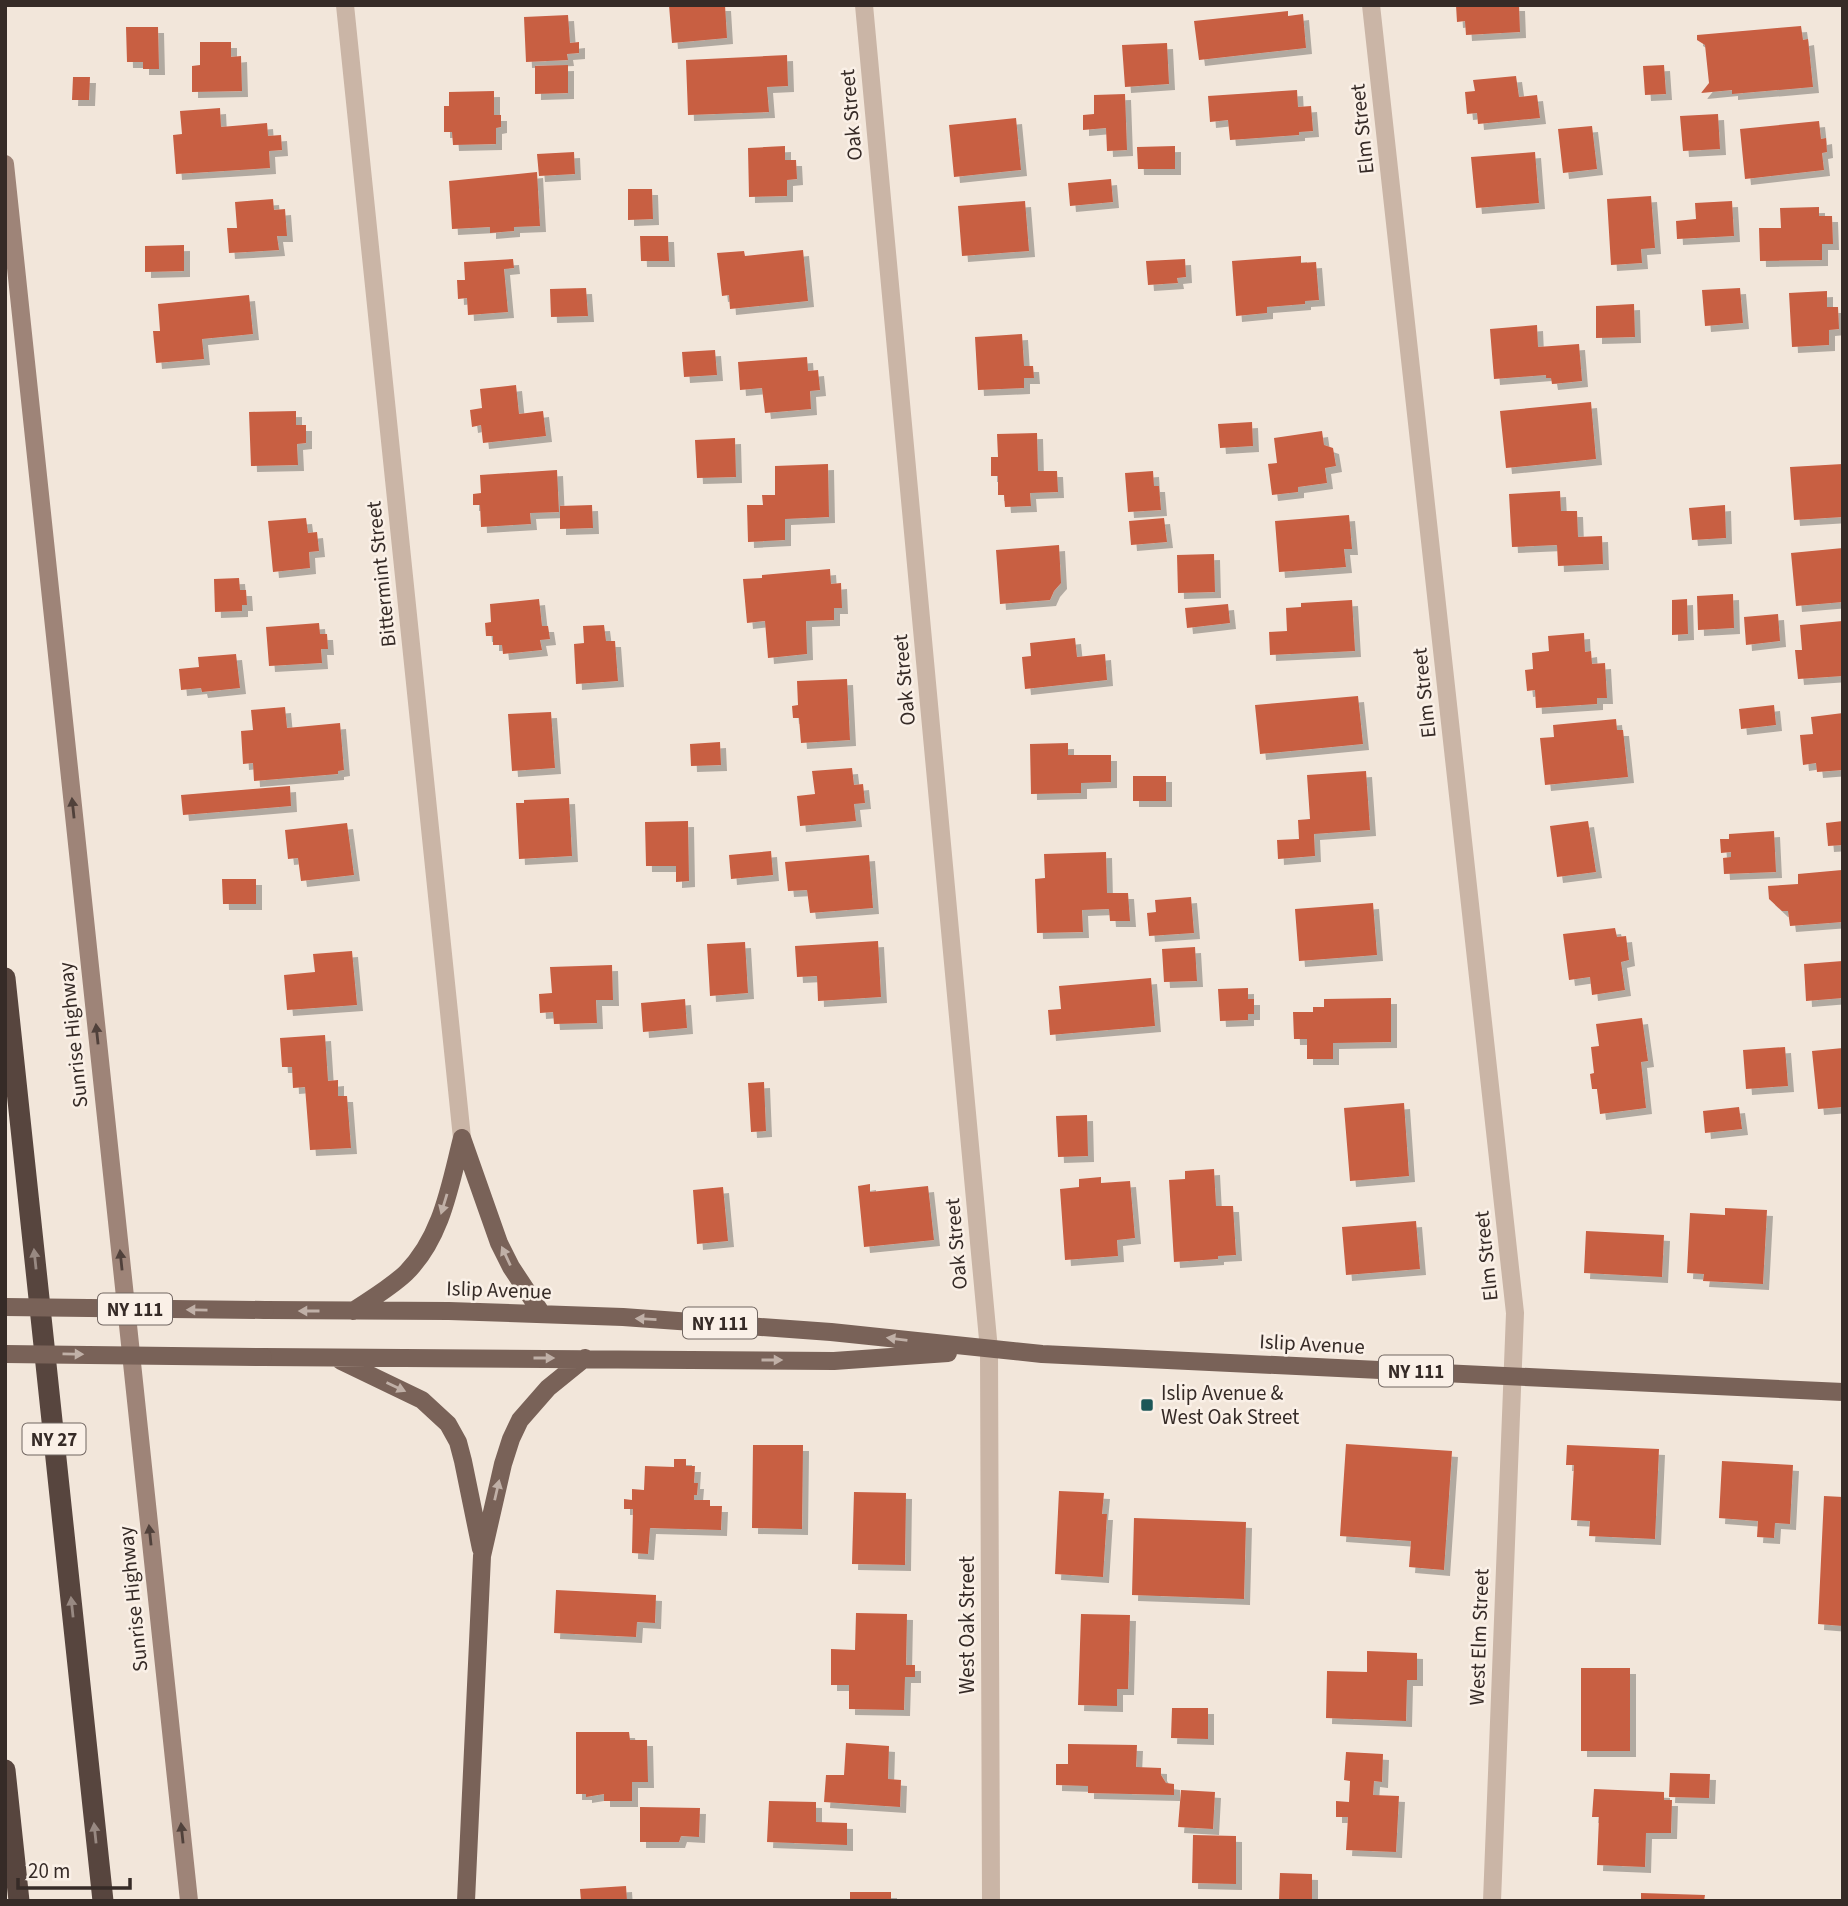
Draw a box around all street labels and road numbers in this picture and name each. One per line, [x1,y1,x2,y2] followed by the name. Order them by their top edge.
[832,68,870,162] street label: Oak Street
[1342,82,1382,176] street label: Elm Street
[358,499,404,649] street label: Bittermint Street
[885,633,923,727] street label: Oak Street
[1404,646,1444,740] street label: Elm Street
[50,961,96,1109] street label: Sunrise Highway
[937,1197,975,1291] street label: Oak Street
[1466,1209,1506,1303] street label: Elm Street
[446,1273,552,1307] street label: Islip Avenue
[98,1294,172,1324] road number: NY 111
[683,1308,757,1338] road number: NY 111
[1259,1326,1365,1362] street label: Islip Avenue
[1379,1356,1453,1386] road number: NY 111
[22,1424,86,1455] road number: NY 27
[110,1525,156,1673] street label: Sunrise Highway
[952,1556,982,1694] street label: West Oak Street
[1462,1568,1496,1706] street label: West Elm Street

